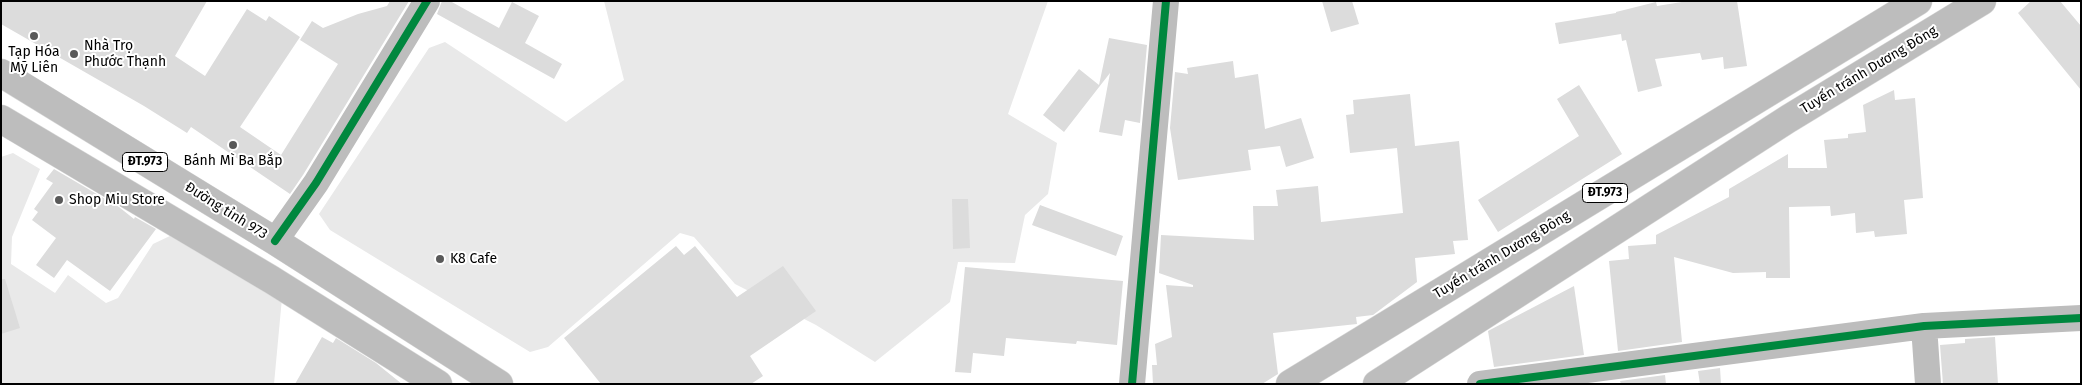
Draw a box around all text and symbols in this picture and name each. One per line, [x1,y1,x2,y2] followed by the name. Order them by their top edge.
[1798,23,1940,117] street label: Tuyến tránh Dương Đông
[28,30,40,42] marker: Tạp Hóa Mỹ Liên
[84,38,166,70] place label: Nhà Trọ Phước Thạnh
[8,44,60,76] place label: Tạp Hóa Mỹ Liên
[68,48,80,60] marker: Nhà Trọ Phước Thạnh
[227,139,239,151] marker: Bánh Mì Ba Bắp
[122,152,168,172] road number: ĐT.973
[183,153,283,169] place label: Bánh Mì Ba Bắp
[182,179,270,243] street label: Đường tỉnh 973
[1582,184,1628,202] road number: ĐT.973
[69,192,165,208] place label: Shop Miu Store
[53,194,65,206] marker: Shop Miu Store
[1431,208,1573,302] street label: Tuyến tránh Dương Đông
[450,251,497,267] place label: K8 Cafe
[434,253,446,265] marker: K8 Cafe

